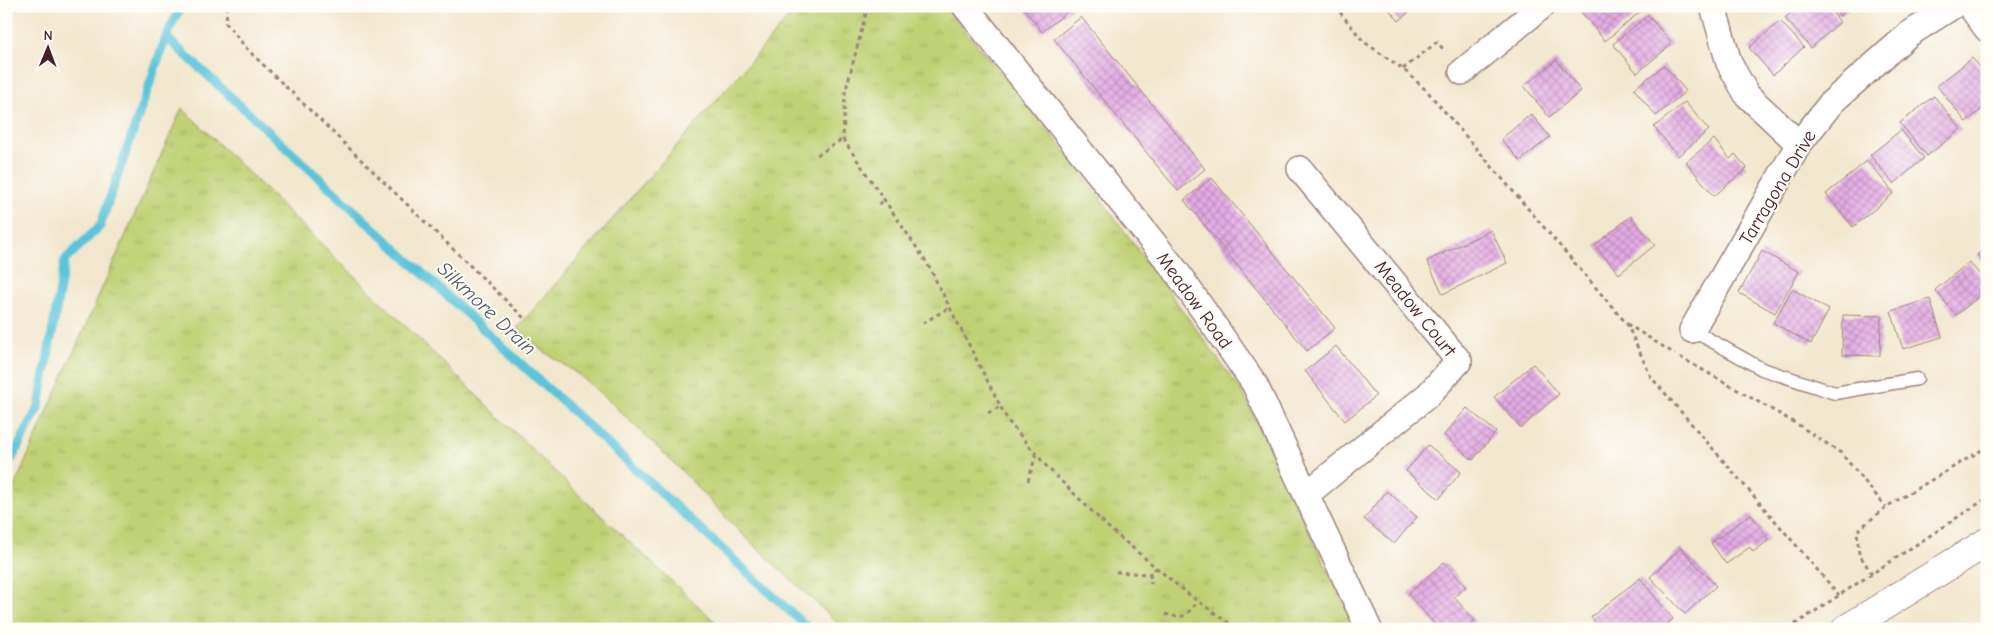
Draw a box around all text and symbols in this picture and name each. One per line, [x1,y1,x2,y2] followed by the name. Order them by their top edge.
[22,22,72,72] north arrow
[44,27,53,44] text: N
[1735,126,1821,249] street label: Tarragona Drive
[1152,248,1237,353] street label: Meadow Road
[1370,256,1461,362] street label: Meadow Court
[432,257,541,360] water label: Silkmore Drain

